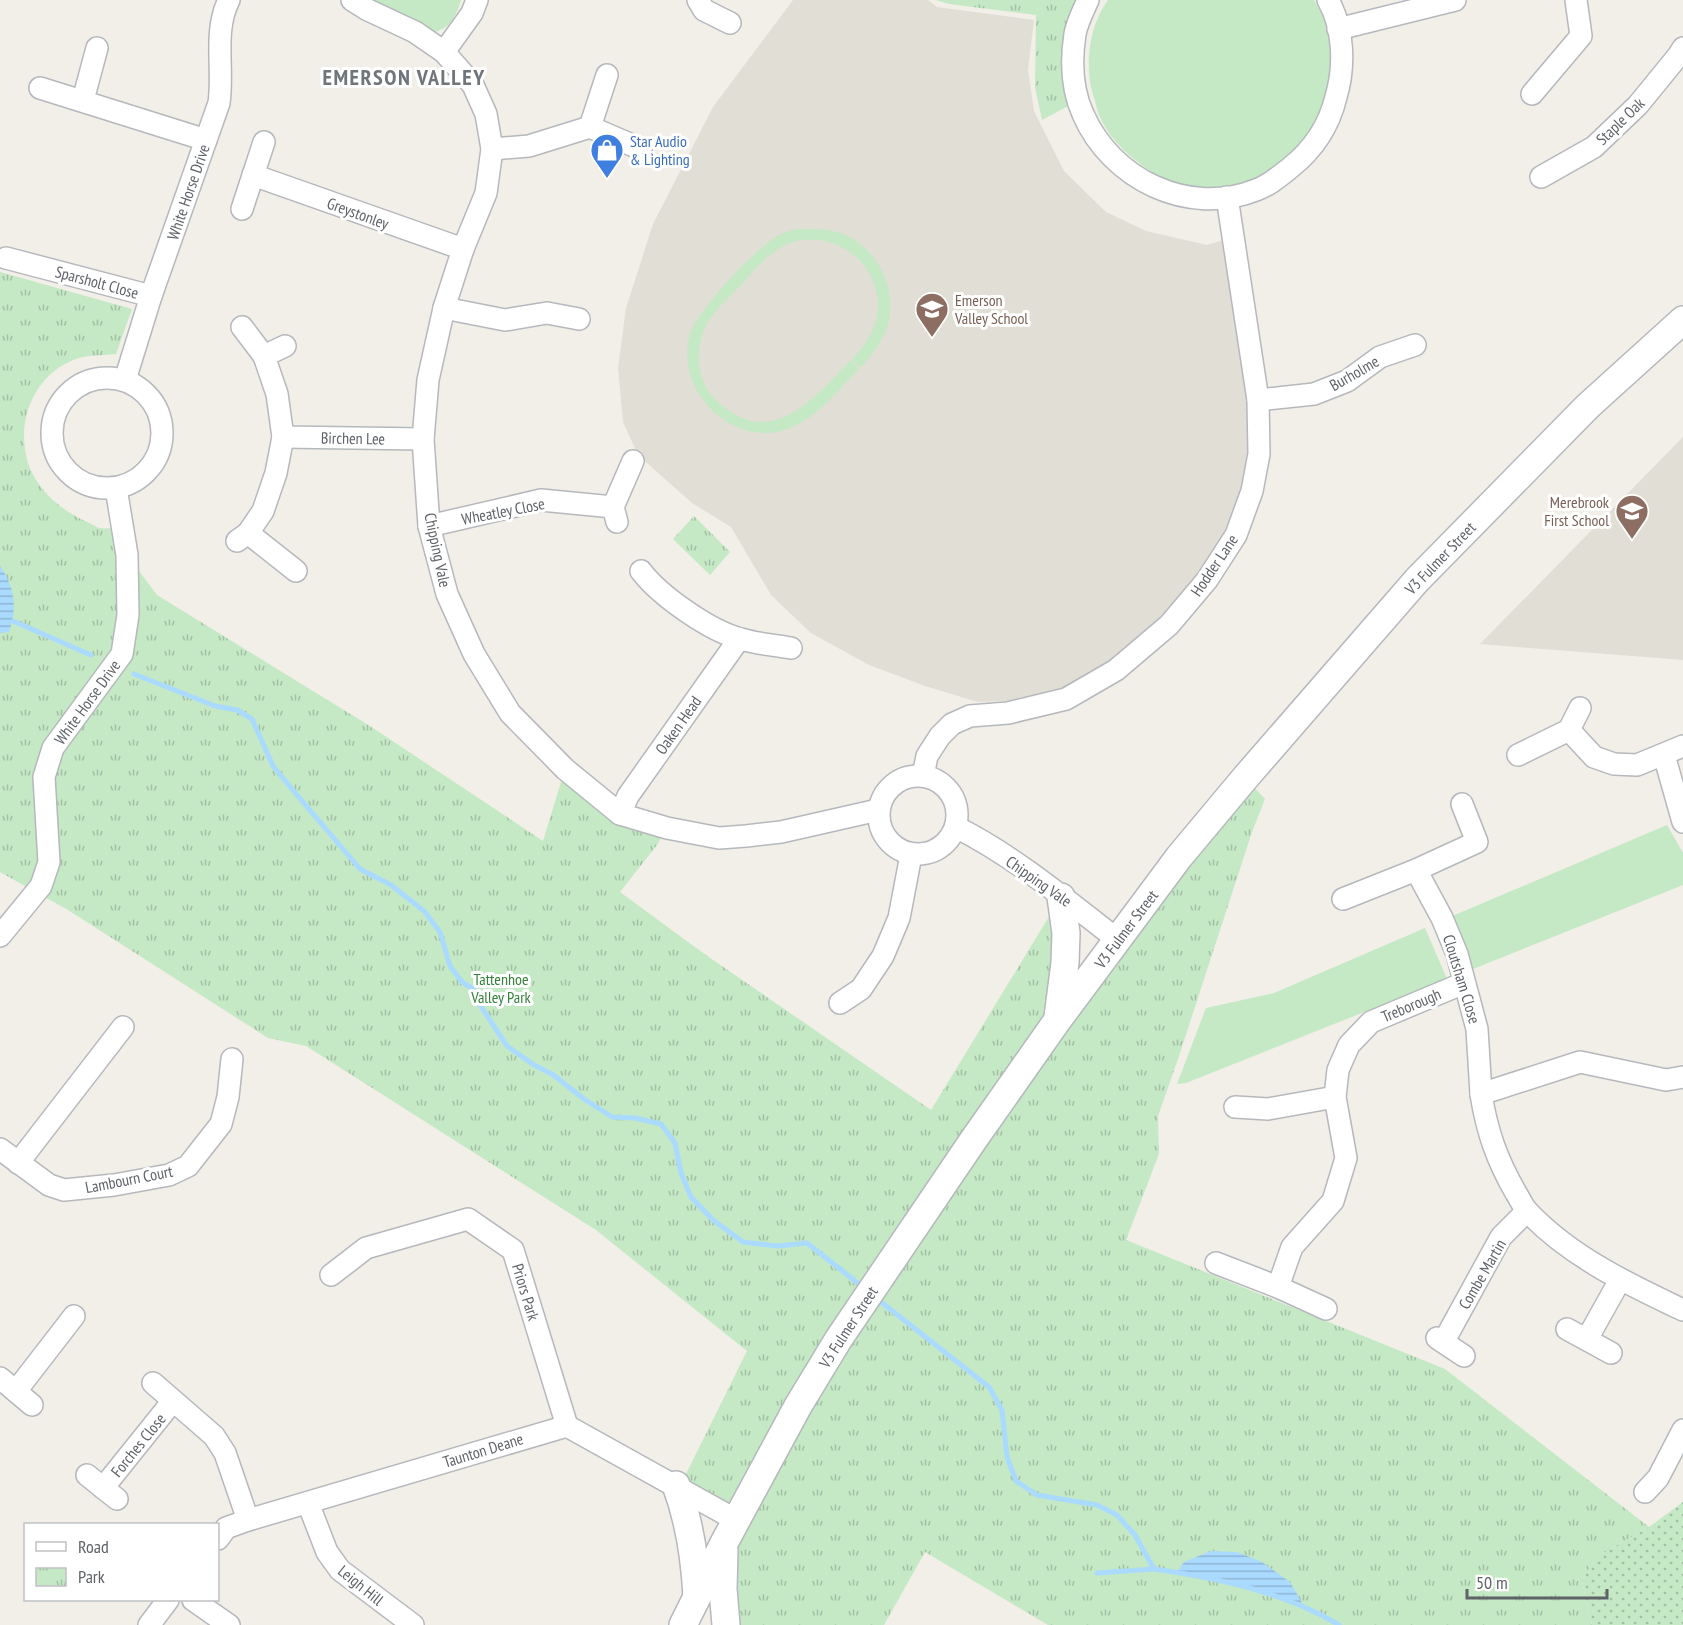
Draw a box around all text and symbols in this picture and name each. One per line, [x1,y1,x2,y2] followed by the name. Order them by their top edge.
[322,63,486,91] district label: EMERSON VALLEY
[1592,93,1649,149] street label: Staple Oak
[630,131,690,169] place label: Star Audio & Lighting
[589,132,625,179] shop icon: Star Audio & Lighting
[162,142,214,242] street label: White Horse Drive
[324,193,392,233] street label: Greystonley
[53,261,141,303] street label: Sparsholt Close
[954,290,1028,328] place label: Emerson Valley School
[914,291,950,338] school or university icon: Emerson Valley School
[1326,351,1382,395] street label: Burholme
[321,427,385,449] street label: Birchen Lee
[1544,492,1610,530] place label: Merebrook First School
[460,493,546,529] street label: Wheatley Close
[1614,493,1650,540] school or university icon: Merebrook First School
[420,511,456,589] street label: Chipping Vale
[1400,517,1480,599] street label: V3 Fulmer Street
[1186,530,1242,600] street label: Hodder Lane
[50,656,124,748] street label: White Horse Drive
[651,692,705,758] street label: Oaken Head
[1002,851,1076,911] street label: Chipping Vale
[1089,885,1162,973] street label: V3 Fulmer Street
[1439,932,1485,1026] street label: Cloutsham Close
[470,969,532,1007] park label: Tattenhoe Valley Park
[1378,984,1444,1026] street label: Treborough
[84,1161,175,1197] street label: Lambourn Court
[1454,1235,1510,1313] street label: Combe Martin
[508,1261,544,1324] street label: Priors Park
[814,1282,882,1372] street label: V3 Fulmer Street
[106,1409,170,1481] street label: Forches Close
[440,1428,526,1472] street label: Taunton Deane
[24,1523,219,1601] legend
[78,1535,109,1558] text: Road
[334,1561,388,1610] street label: Leigh Hill
[1467,1562,1606,1600] scale bar
[78,1565,105,1588] text: Park
[1476,1571,1508,1594] text: 50 m

